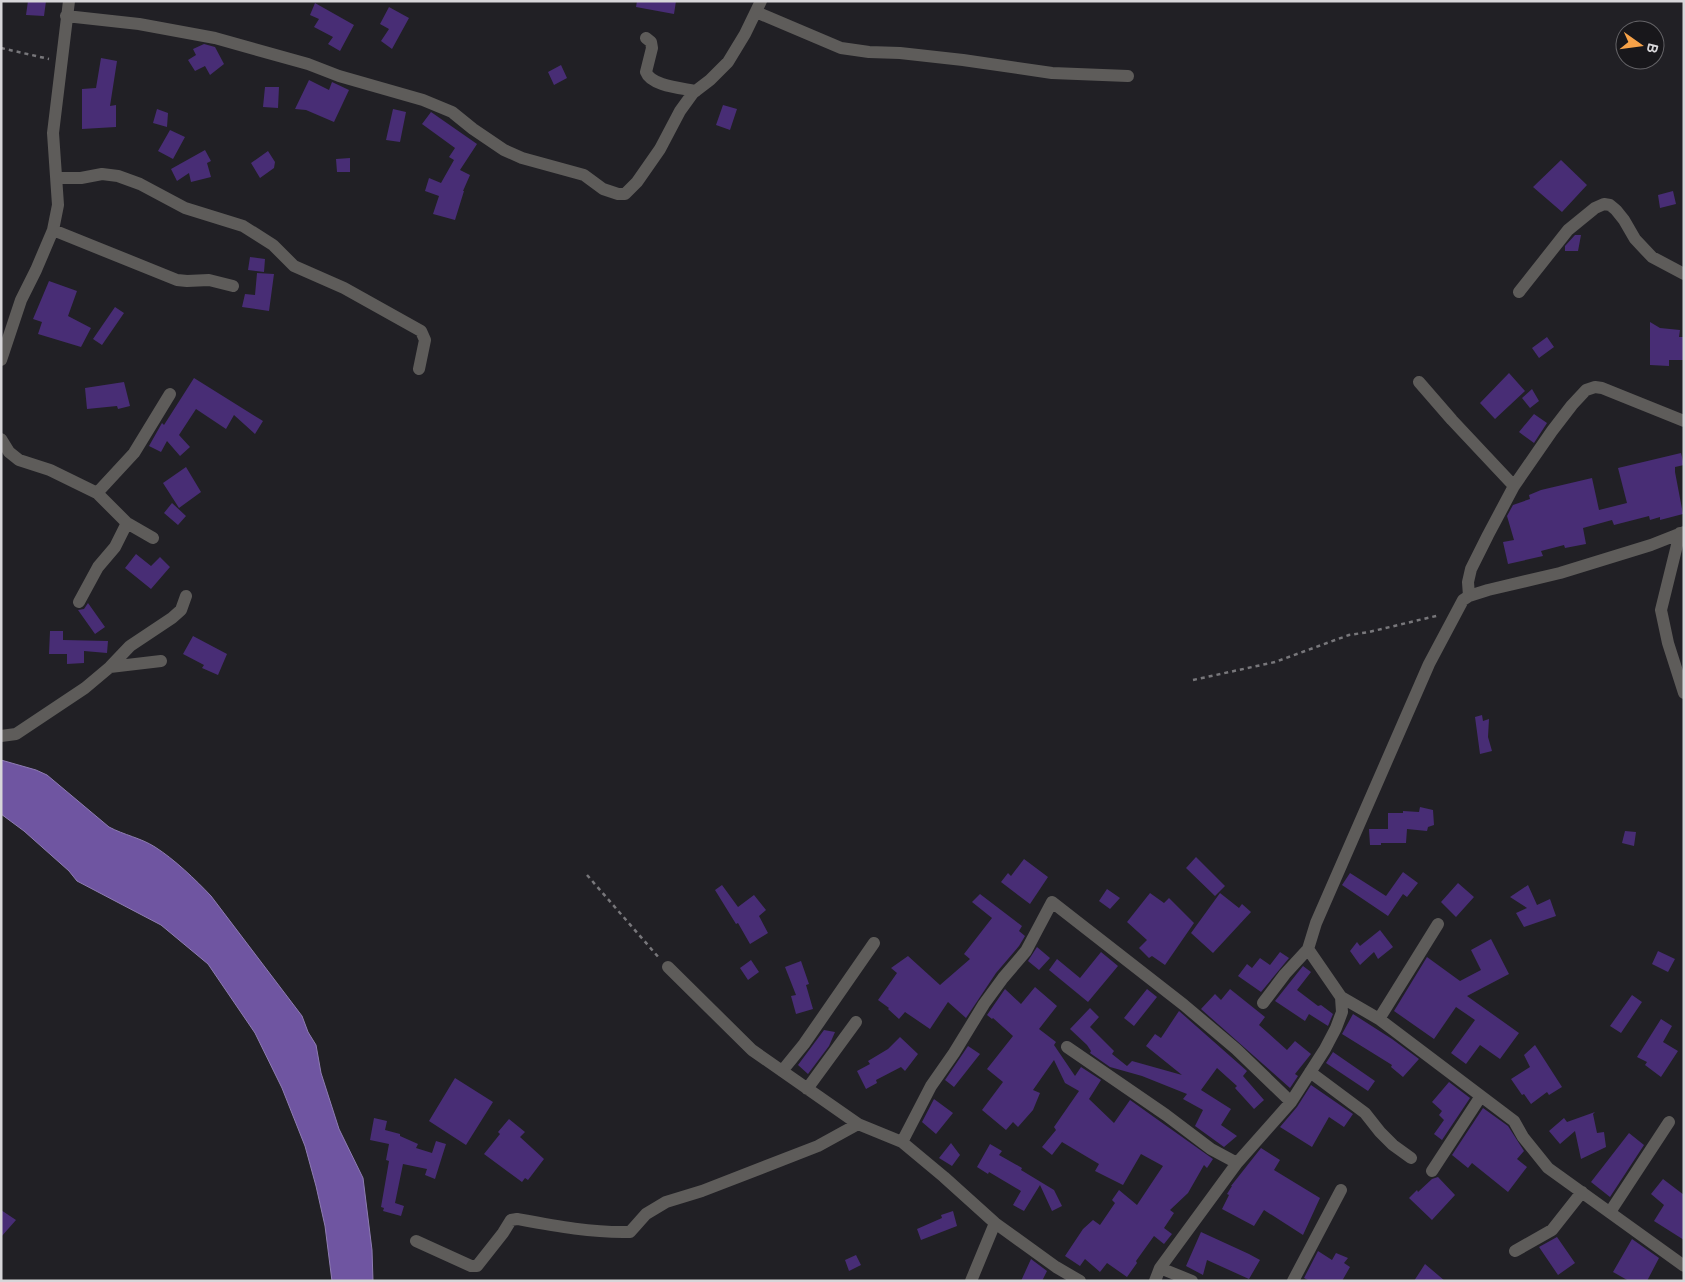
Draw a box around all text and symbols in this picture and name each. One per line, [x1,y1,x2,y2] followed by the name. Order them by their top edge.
[1615,20,1665,70] north arrow
[1643,41,1662,55] text: B

